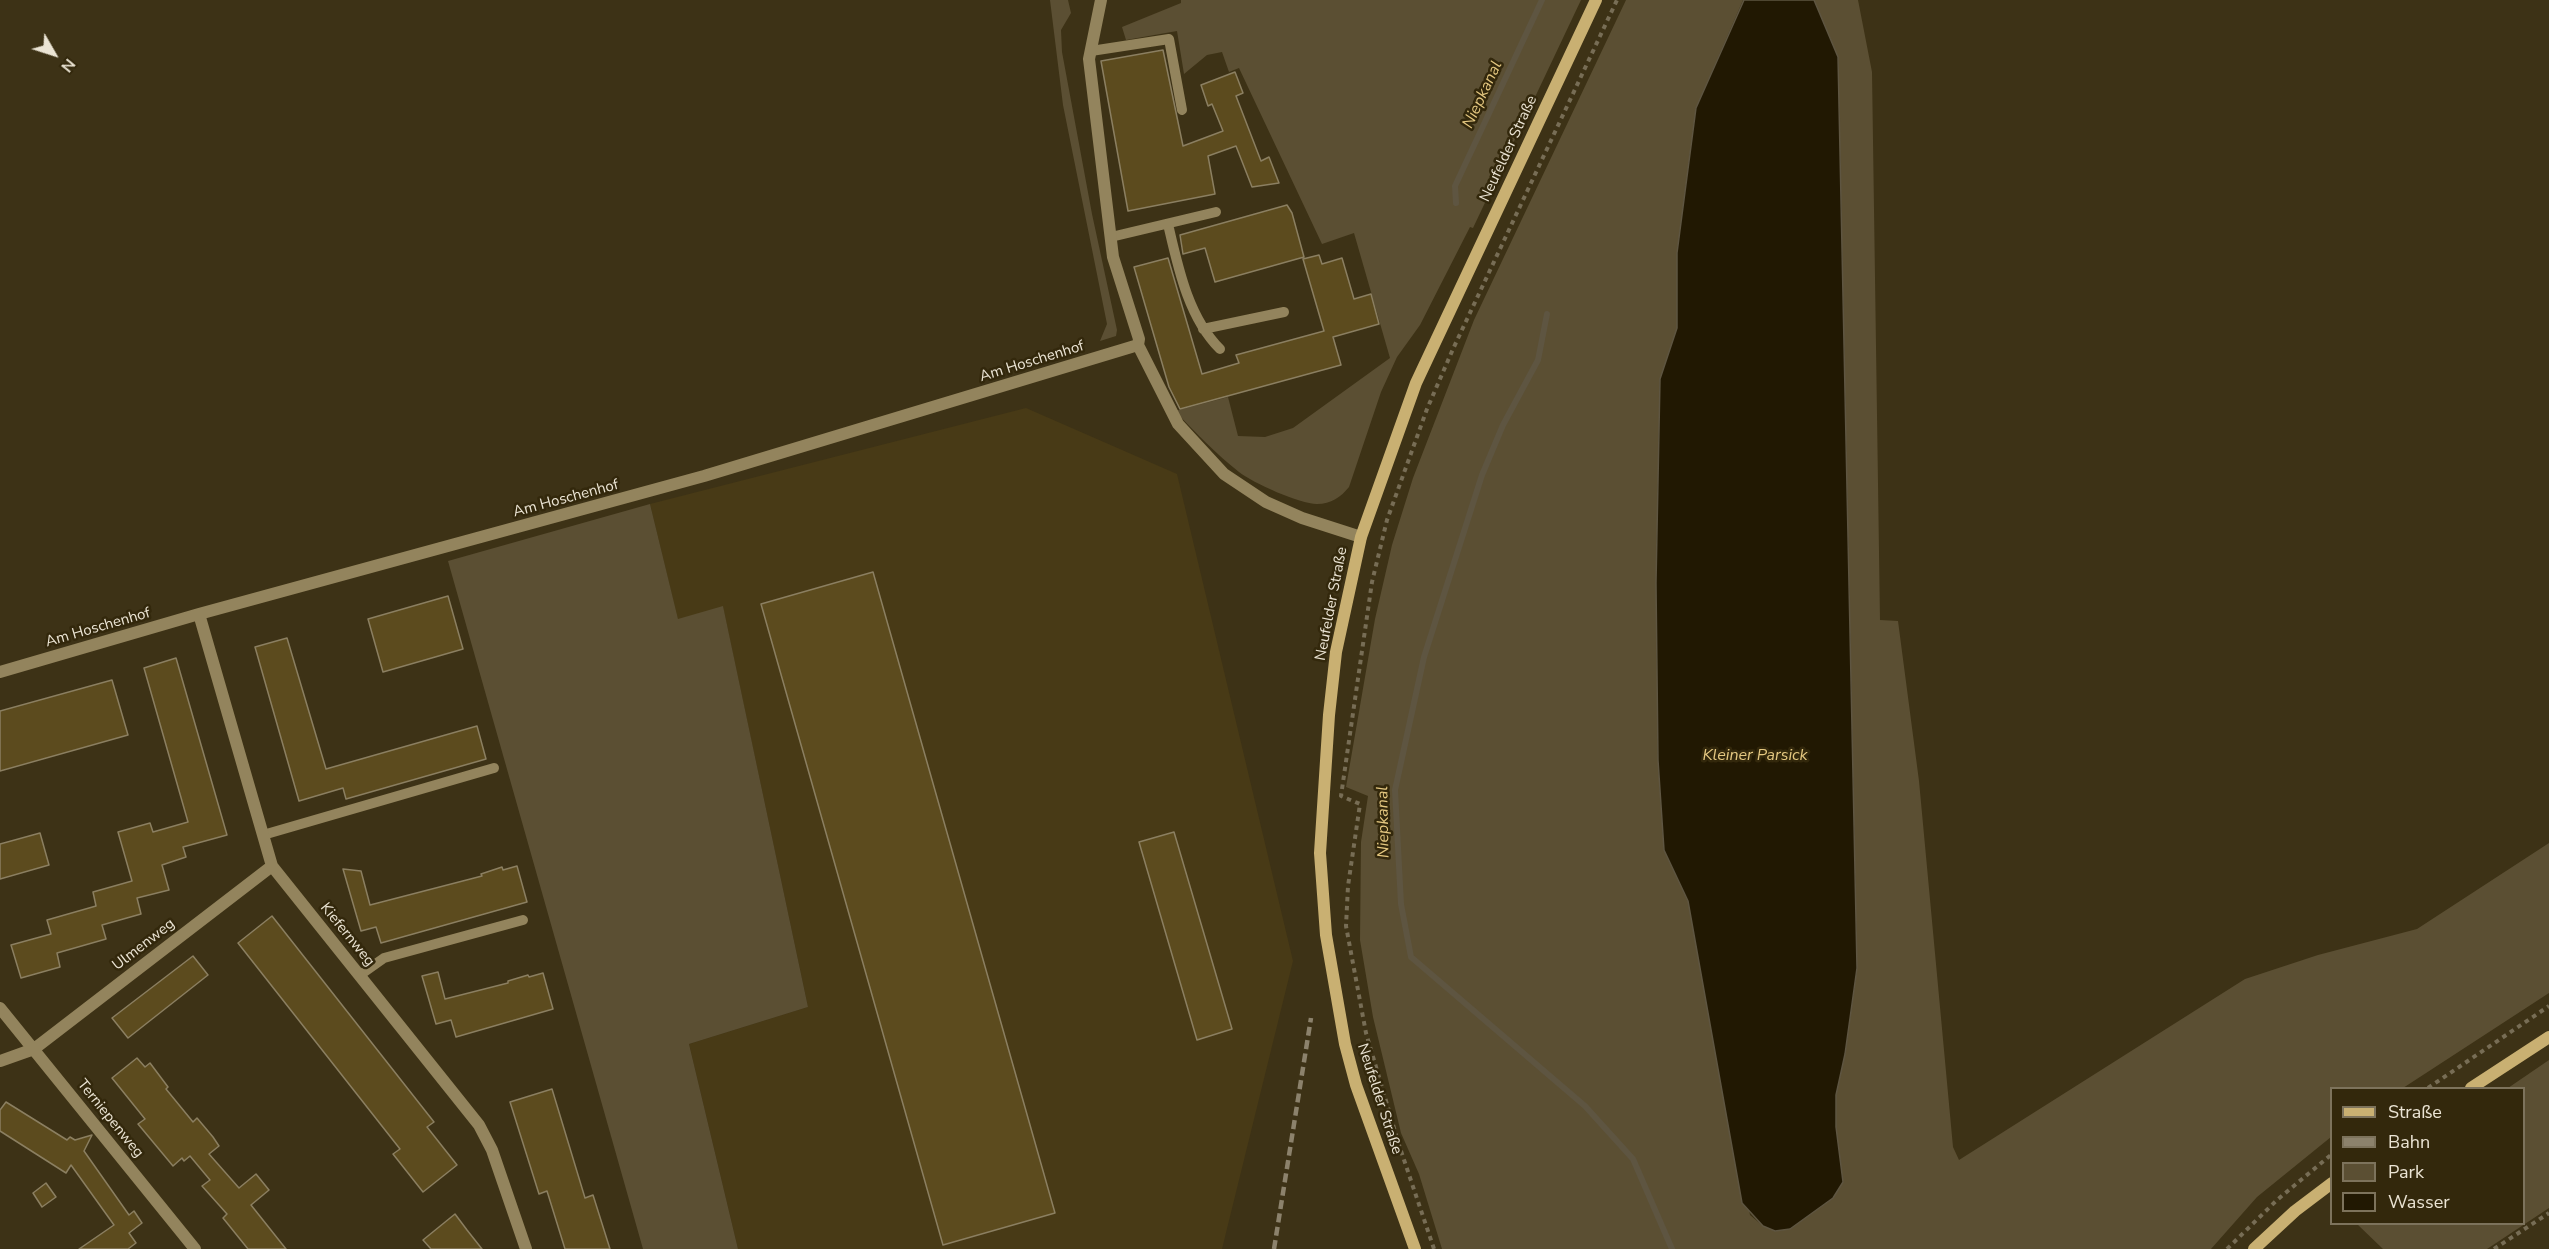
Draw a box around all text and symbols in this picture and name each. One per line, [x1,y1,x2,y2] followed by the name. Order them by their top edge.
[24,24,84,84] north arrow
[56,54,80,77] text: N
[1459,58,1507,132] water label: Niepkanal
[1476,93,1542,205] street label: Neufelder Straße
[978,338,1086,386] street label: Am Hoschenhof
[511,476,621,522] street label: Am Hoschenhof
[1312,546,1352,662] street label: Neufelder Straße
[43,604,153,652] street label: Am Hoschenhof
[1702,746,1808,766] water label: Kleiner Parsick
[1374,786,1394,858] water label: Niepkanal
[316,900,378,970] street label: Kiefernweg
[109,915,179,975] street label: Ulmenweg
[1353,1041,1405,1157] street label: Neufelder Straße
[73,1076,147,1162] street label: Terniepenweg
[2330,1087,2525,1225] legend
[2388,1100,2442,1124] text: Straße
[2388,1130,2430,1154] text: Bahn
[2388,1160,2424,1184] text: Park
[2388,1190,2450,1214] text: Wasser

